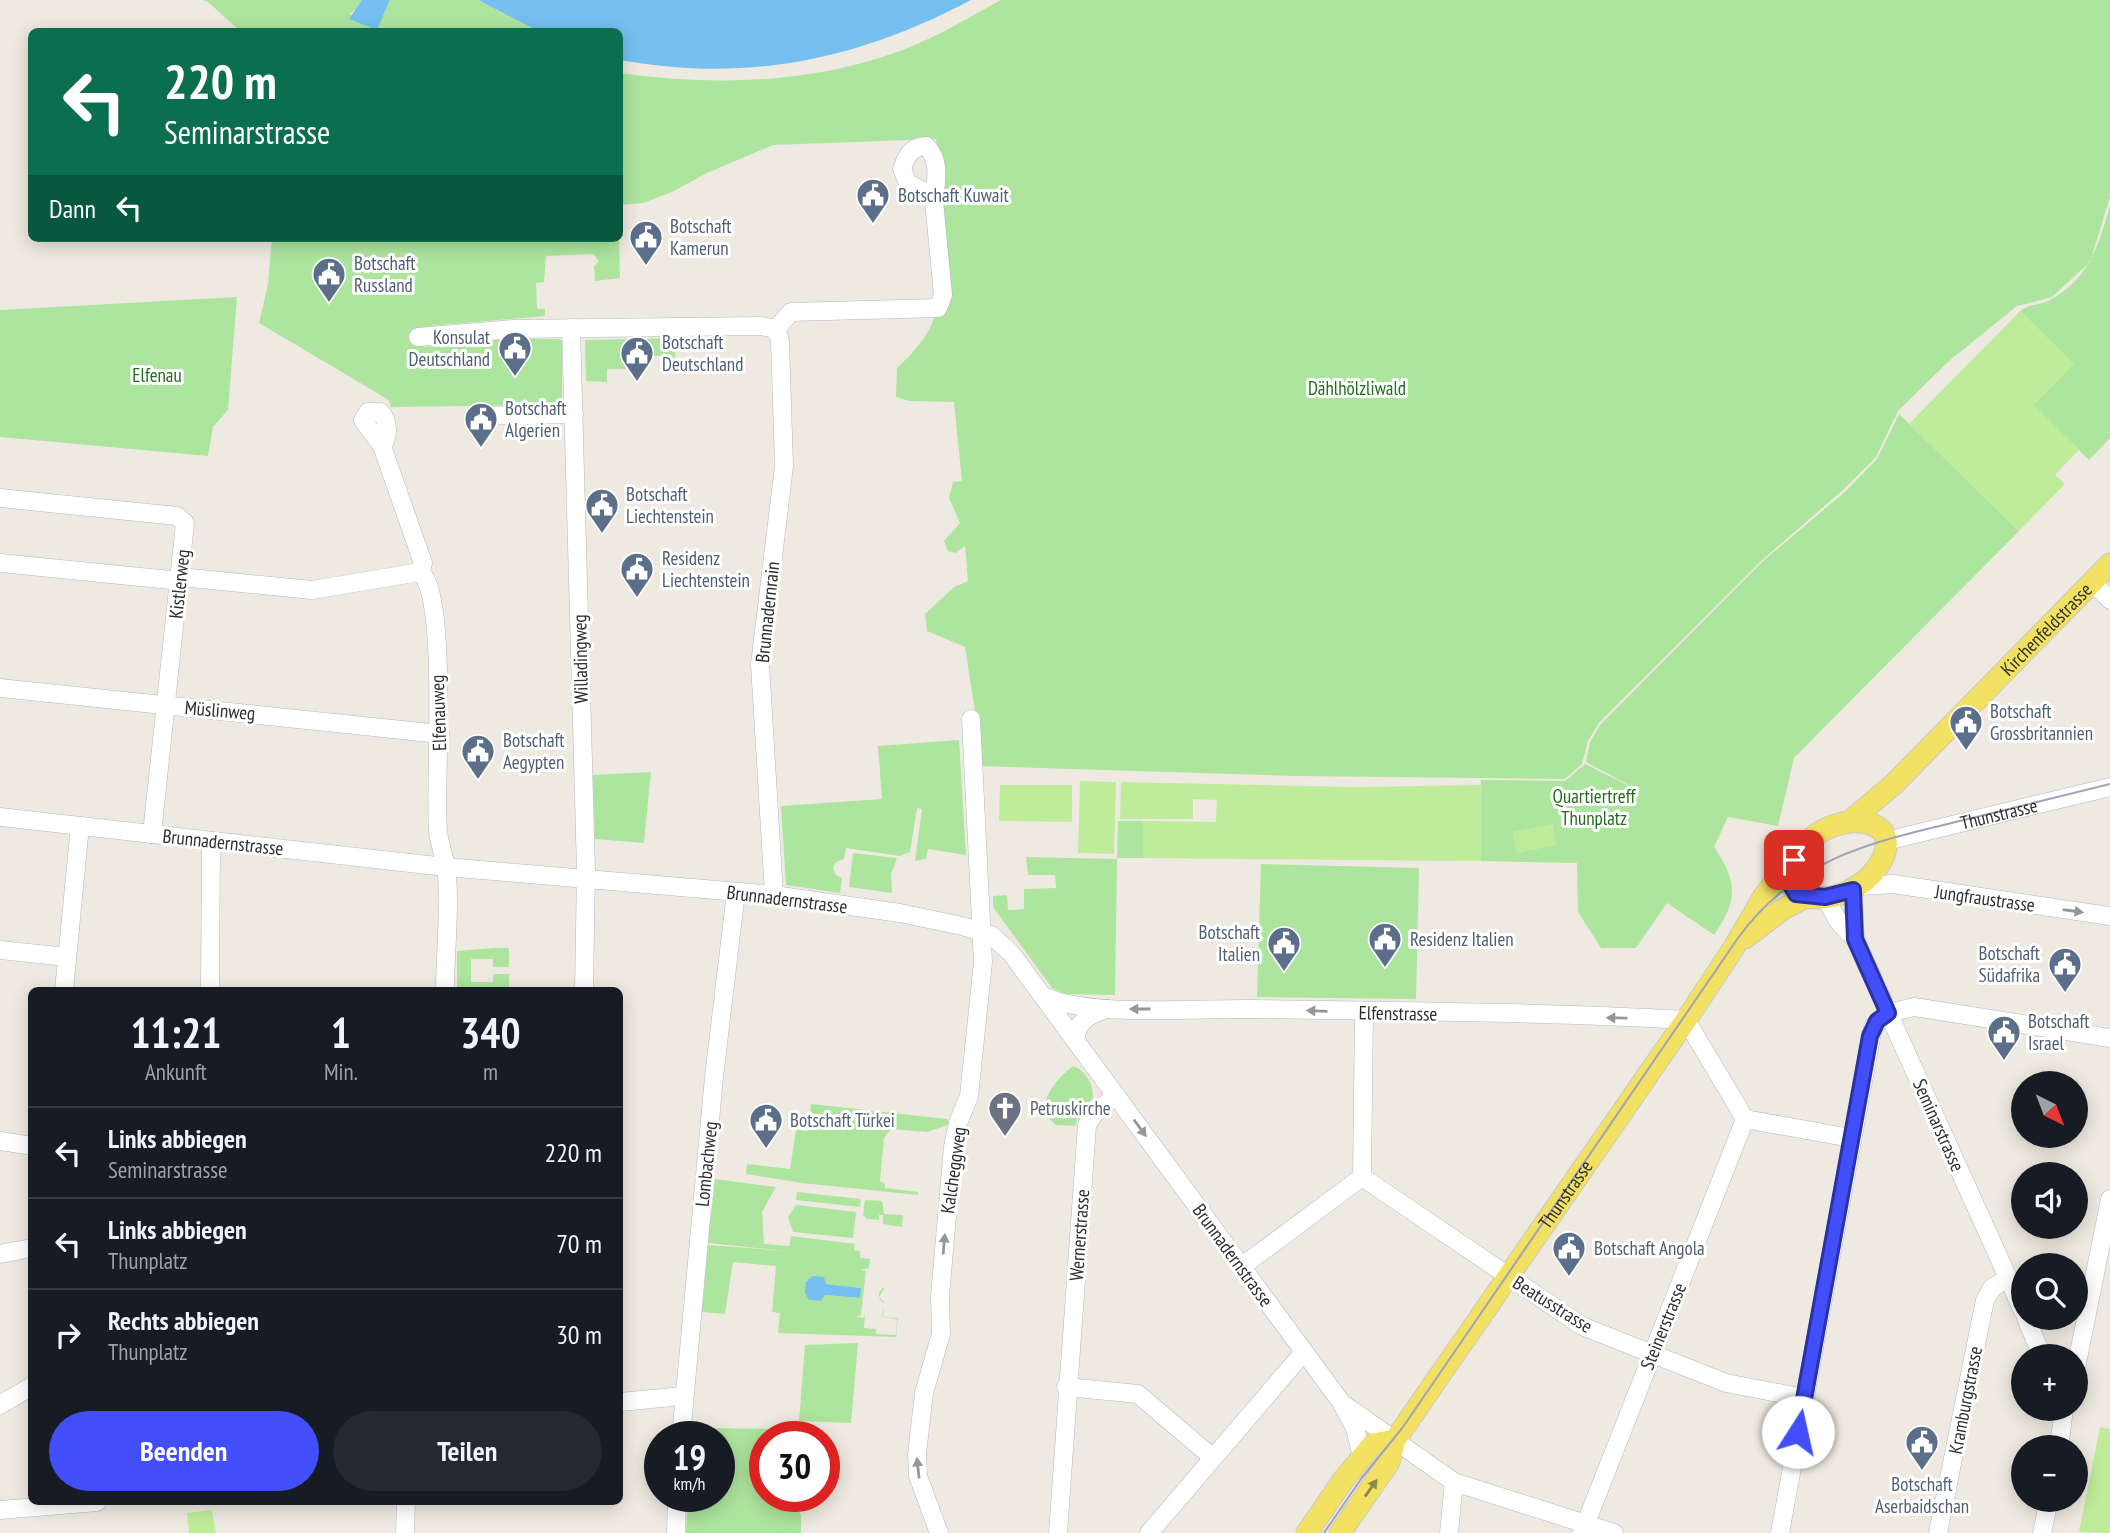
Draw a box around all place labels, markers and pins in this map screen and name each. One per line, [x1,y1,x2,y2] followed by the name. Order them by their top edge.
[854,176,892,225] public building icon: Botschaft Kuwait
[898,183,1010,207] place label: Botschaft Kuwait
[670,214,732,260] place label: Botschaft Kamerun
[627,218,665,267] public building icon: Botschaft Kamerun
[354,251,416,297] place label: Botschaft Russland
[310,255,348,304] public building icon: Botschaft Russland
[409,325,491,371] place label: Konsulat Deutschland
[496,329,534,378] public building icon: Konsulat Deutschland
[662,330,743,376] place label: Botschaft Deutschland
[618,334,656,383] public building icon: Botschaft Deutschland
[505,396,567,442] place label: Botschaft Algerien
[462,400,500,449] public building icon: Botschaft Algerien
[626,482,714,528] place label: Botschaft Liechtenstein
[583,486,621,535] public building icon: Botschaft Liechtenstein
[662,546,750,592] place label: Residenz Liechtenstein
[618,550,656,599] public building icon: Residenz Liechtenstein
[1990,699,2093,745] place label: Botschaft Grossbritannien
[1947,703,1985,752] public building icon: Botschaft Grossbritannien
[503,728,565,774] place label: Botschaft Aegypten
[459,732,497,781] public building icon: Botschaft Aegypten
[1764,830,1824,890] pin
[1199,920,1261,966] place label: Botschaft Italien
[1366,920,1404,969] public building icon: Residenz Italien
[1265,924,1303,973] public building icon: Botschaft Italien
[1410,927,1514,951] place label: Residenz Italien
[1979,941,2041,987] place label: Botschaft Südafrika
[2046,945,2084,994] public building icon: Botschaft Südafrika
[2028,1009,2090,1055] place label: Botschaft Israel
[1985,1013,2023,1062] public building icon: Botschaft Israel
[986,1089,1024,1138] church icon: Petruskirche
[1030,1096,1111,1120] place label: Petruskirche
[747,1101,785,1150] public building icon: Botschaft Türkei
[790,1108,895,1132] place label: Botschaft Türkei
[1550,1229,1588,1278] public building icon: Botschaft Angola
[1594,1236,1705,1260] place label: Botschaft Angola
[1903,1423,1941,1472] public building icon: Botschaft Aserbaidschan
[1875,1472,1969,1518] place label: Botschaft Aserbaidschan

